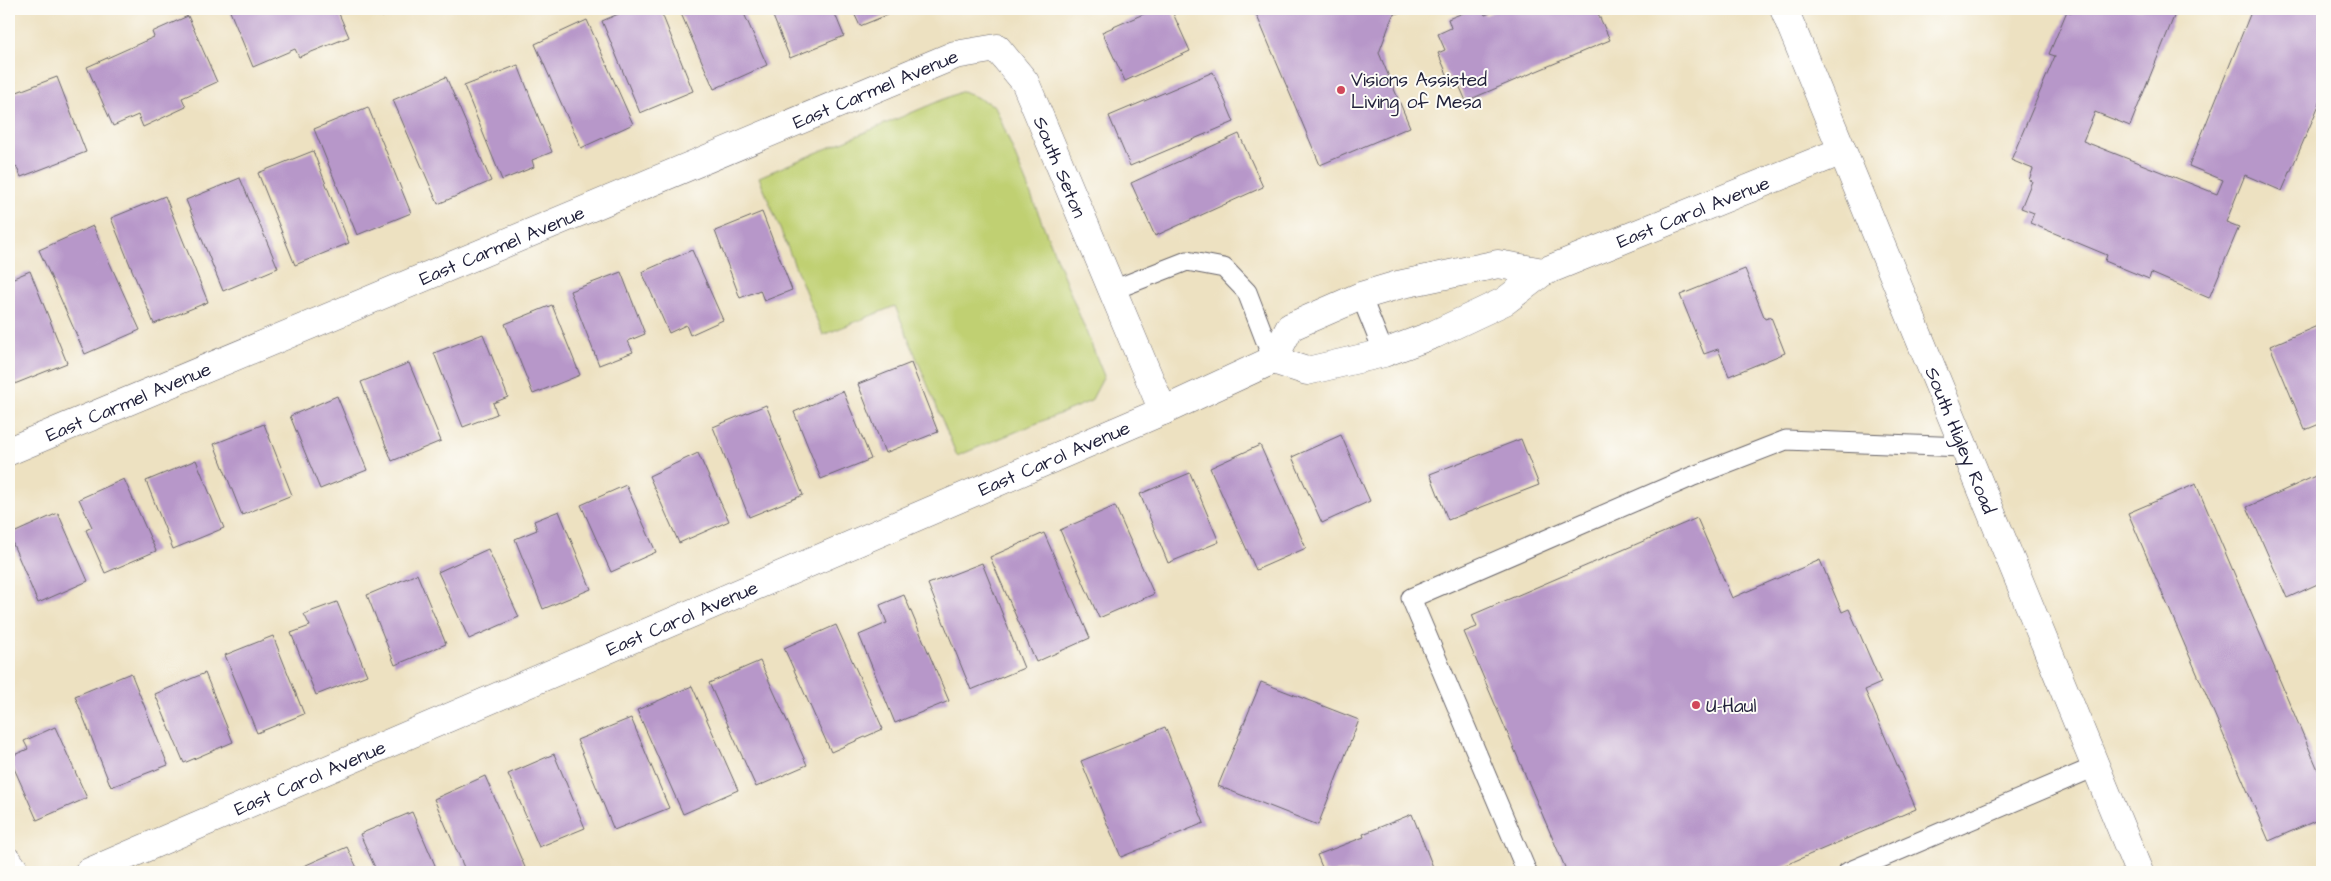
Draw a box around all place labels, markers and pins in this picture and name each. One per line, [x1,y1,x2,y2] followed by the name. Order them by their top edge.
[1351,67,1487,117] place label: Visions Assisted Living of Mesa
[1335,84,1347,96] marker: Visions Assisted Living of Mesa
[1706,693,1756,720] place label: U-Haul
[1690,699,1702,711] marker: U-Haul

